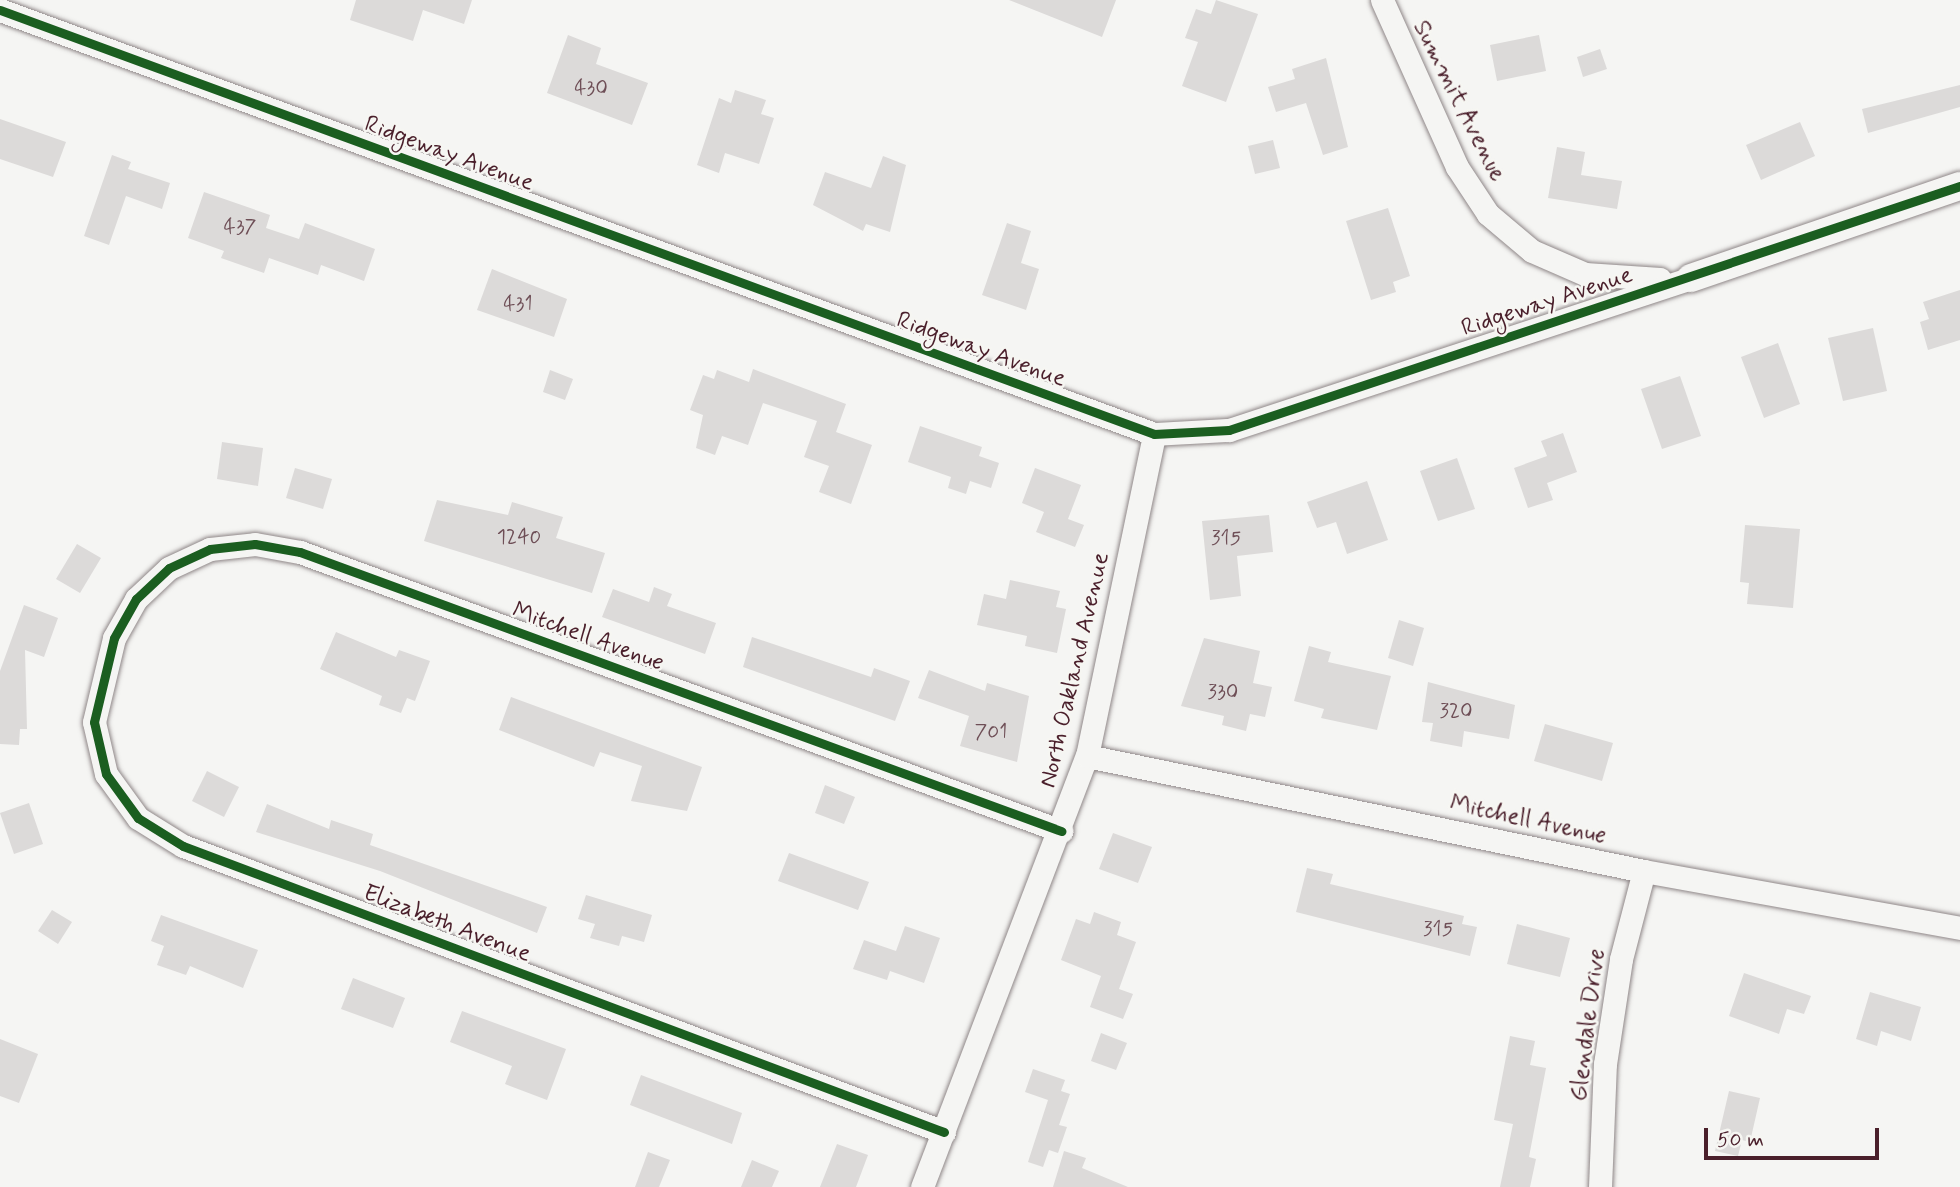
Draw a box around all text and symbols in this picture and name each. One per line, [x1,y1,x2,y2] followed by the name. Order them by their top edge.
[1407,17,1511,185] street label: Summit Avenue
[574,75,608,101] house number: 430
[360,110,538,198] street label: Ridgeway Avenue
[224,214,256,240] house number: 437
[1457,261,1637,343] street label: Ridgeway Avenue
[503,291,533,317] house number: 431
[892,306,1070,394] street label: Ridgeway Avenue
[497,524,541,550] house number: 1240
[1211,525,1241,551] house number: 315
[1035,553,1115,787] street label: North Oakland Avenue
[506,595,670,679] street label: Mitchell Avenue
[1208,679,1238,705] house number: 330
[1439,698,1473,724] house number: 320
[975,719,1007,745] house number: 701
[1445,789,1611,851] street label: Mitchell Avenue
[359,879,535,969] street label: Elizabeth Avenue
[1423,916,1453,942] house number: 315
[1564,948,1612,1102] street label: Glendale Drive
[1708,1114,1883,1158] scale bar
[1717,1126,1764,1154] text: 50 m

